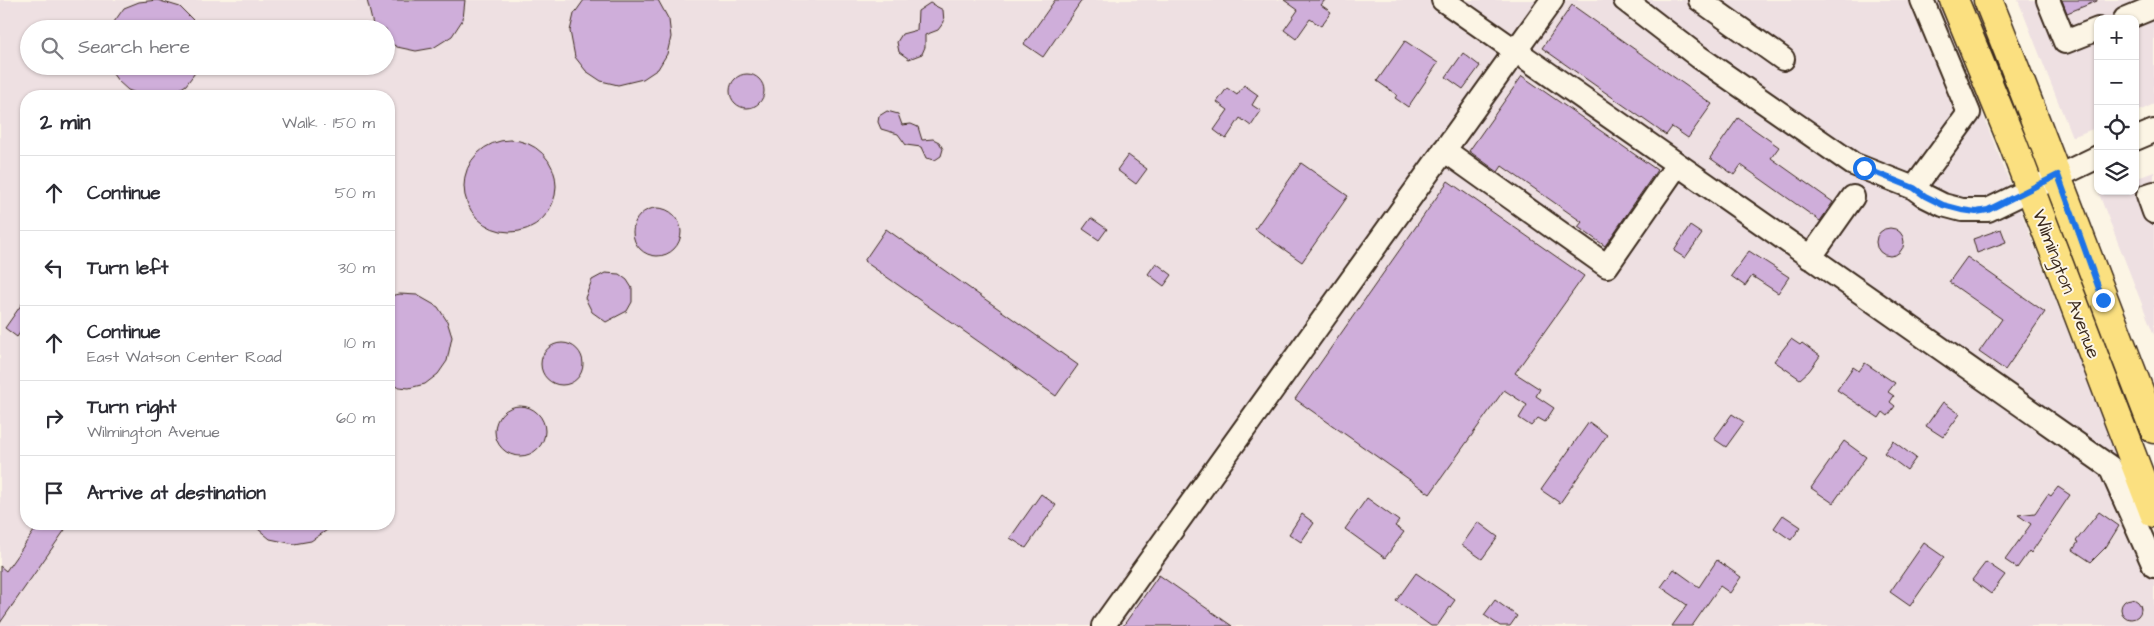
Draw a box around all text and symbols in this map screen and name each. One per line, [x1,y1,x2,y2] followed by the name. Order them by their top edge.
[2094,15,2139,195] map controls
[2094,15,2139,60] button: +
[20,20,395,75] search box
[38,34,66,62] icon: search
[78,34,190,61] text: Search here
[2094,60,2139,105] button: −
[2094,105,2139,150] button: locate
[40,108,90,137] text: 2 min
[282,112,375,134] text: Walk · 150 m
[2094,150,2139,195] button: layers
[1853,157,1876,180] route start
[40,179,68,207] icon: ahead
[87,180,161,207] text: Continue
[335,182,375,204] text: 50 m
[2024,205,2107,363] street label: Wilmington Avenue
[40,254,68,282] icon: left
[87,255,168,282] text: Turn left
[338,257,375,279] text: 30 m
[2092,289,2115,312] route end
[87,319,161,346] text: Continue
[40,329,68,357] icon: ahead
[344,332,375,354] text: 10 m
[87,346,282,368] text: East Watson Center Road
[87,394,176,421] text: Turn right
[40,404,68,432] icon: right
[336,407,375,429] text: 60 m
[87,421,220,443] text: Wilmington Avenue
[40,479,68,507] icon: arrive
[87,480,266,507] text: Arrive at destination

